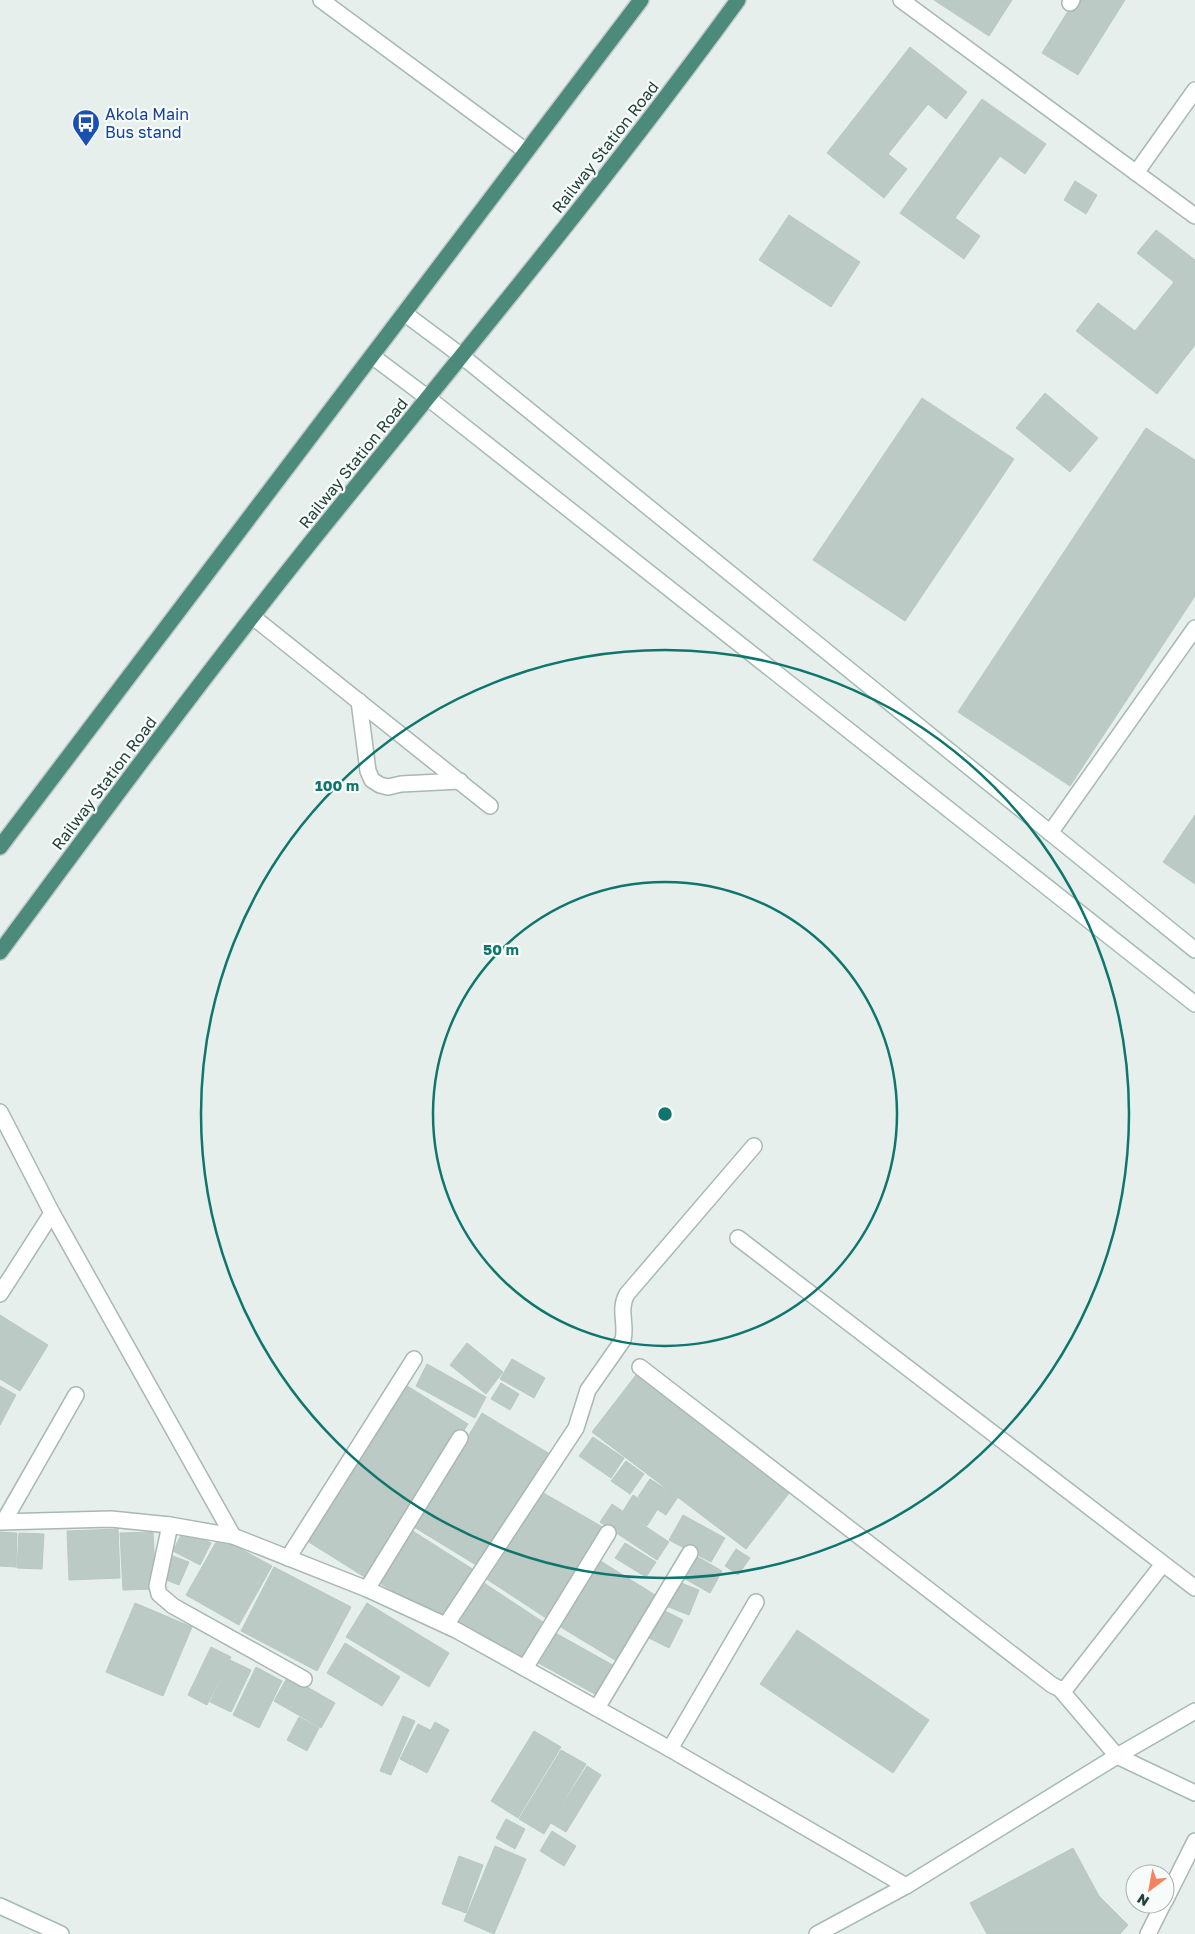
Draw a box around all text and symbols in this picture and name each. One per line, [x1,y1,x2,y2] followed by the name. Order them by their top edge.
[547,77,663,217] street label: Railway Station Road
[105,104,189,142] place label: Akola Main Bus stand
[71,108,101,147] bus stop icon: Akola Main Bus stand
[294,394,412,532] street label: Railway Station Road
[47,712,161,854] street label: Railway Station Road
[315,776,359,794] text: 100 m
[483,940,519,958] text: 50 m
[656,1105,674,1123] centre of rings
[1125,1864,1175,1914] north arrow
[1134,1890,1152,1910] text: N

